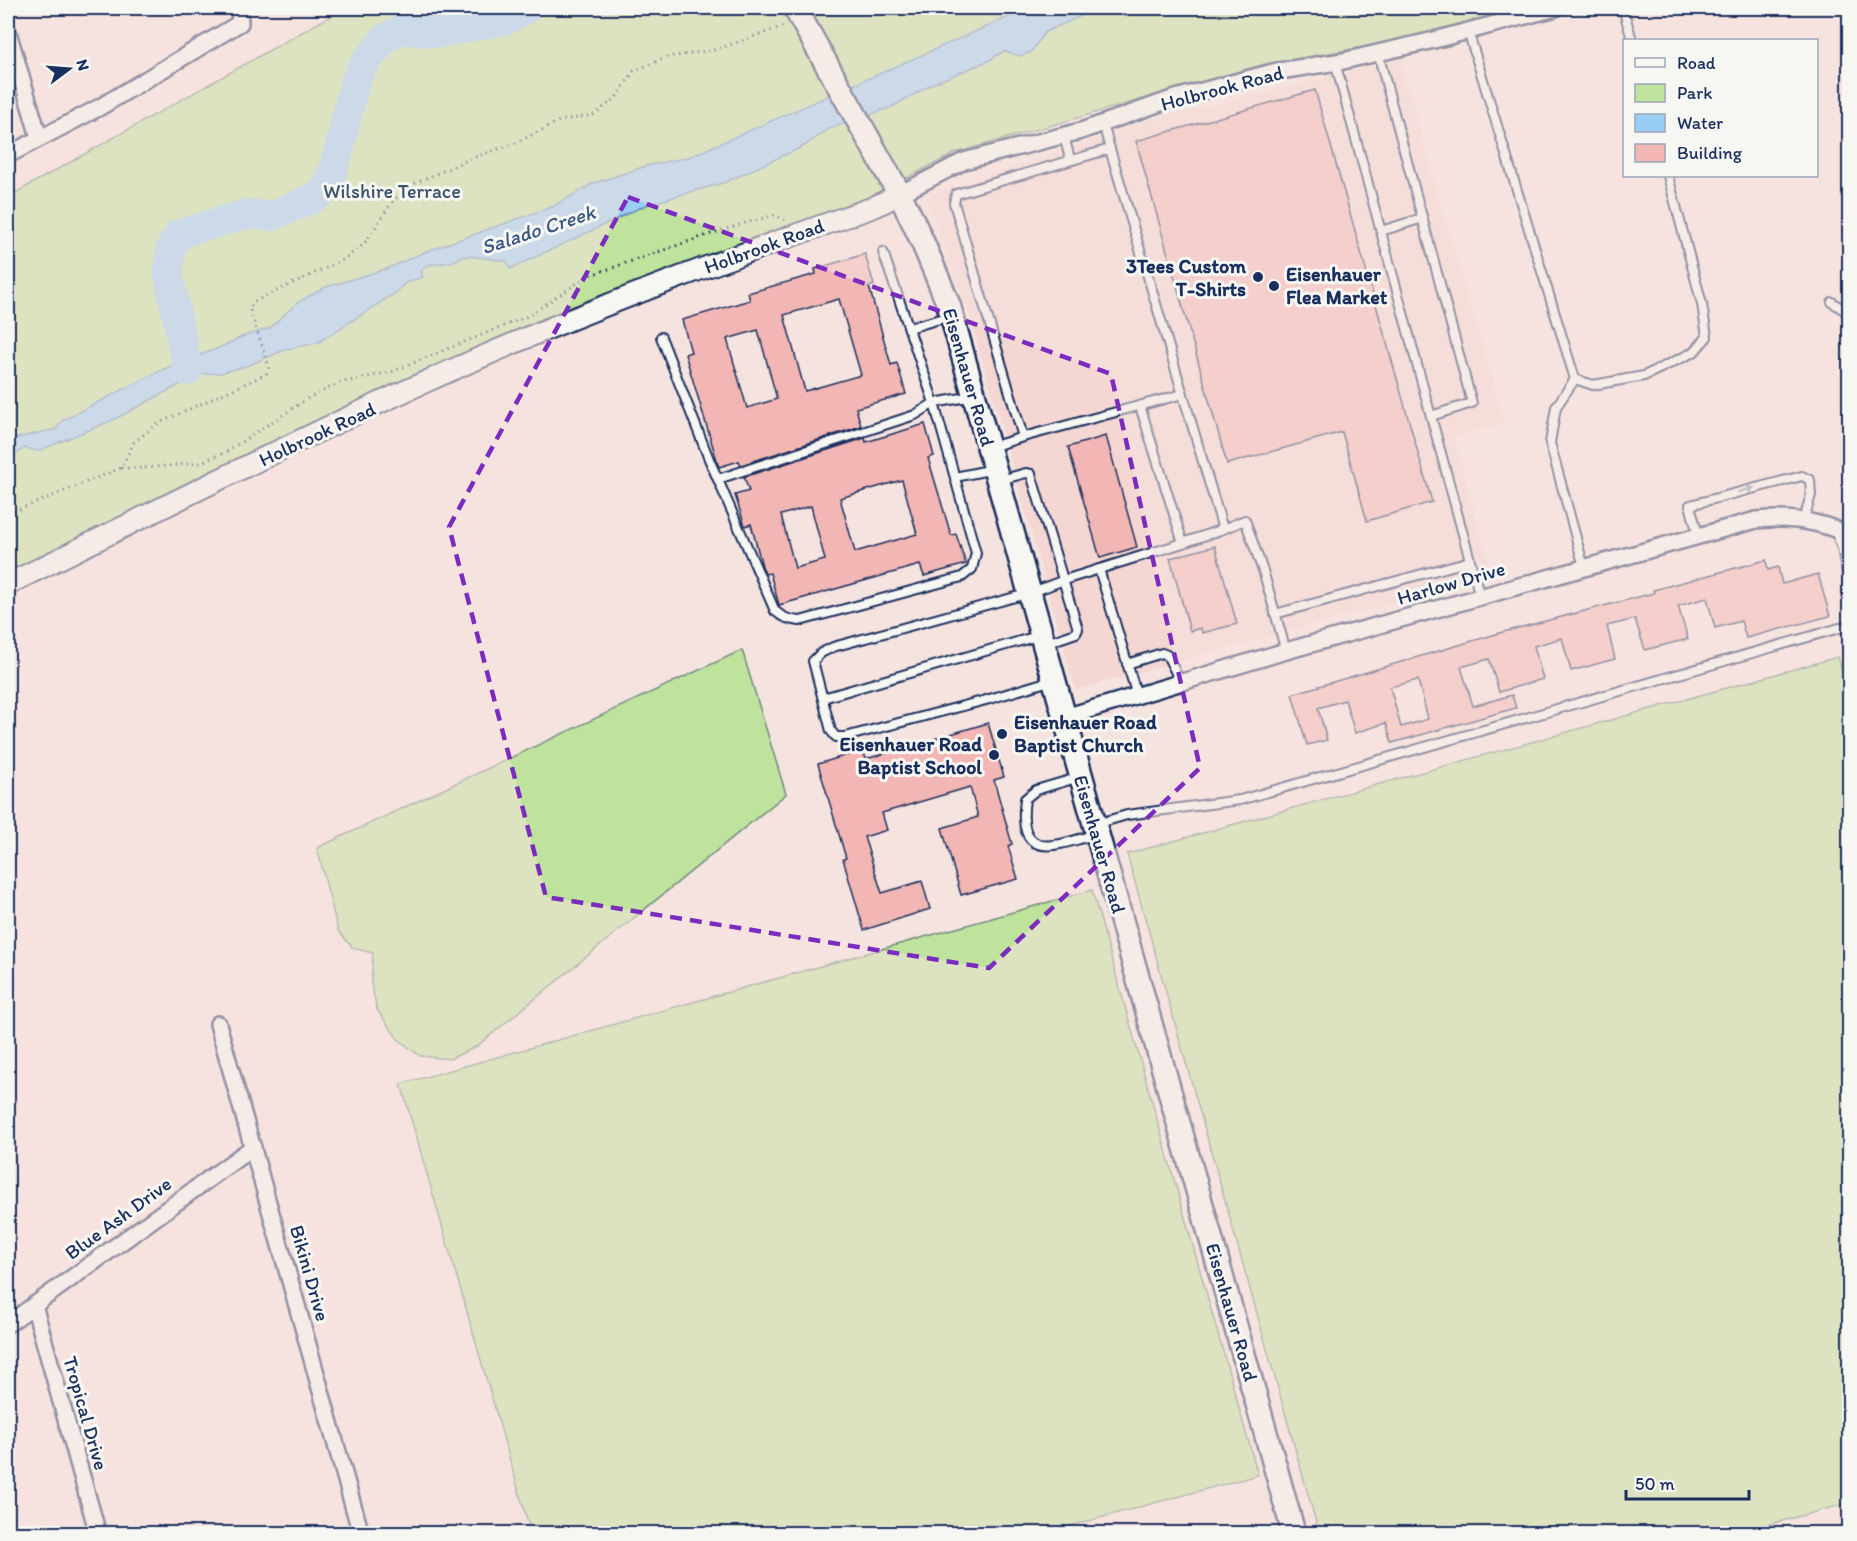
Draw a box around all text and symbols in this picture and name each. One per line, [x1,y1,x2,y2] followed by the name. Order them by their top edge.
[39,39,99,99] north arrow
[1623,39,1818,177] legend
[1677,52,1716,74] text: Road
[72,57,94,73] text: N
[1158,60,1286,116] street label: Holbrook Road
[1677,82,1712,104] text: Park
[1677,112,1723,134] text: Water
[1677,142,1743,164] text: Building
[323,179,461,203] park label: Wilshire Terrace
[478,198,599,259] water label: Salado Creek
[701,213,828,279] street label: Holbrook Road
[1126,254,1246,301] place label: 3Tees Custom T-Shirts
[1286,262,1388,309] place label: Eisenhauer Flea Market
[1251,270,1265,284] marker: 3Tees Custom T-Shirts
[1267,279,1281,293] marker: Eisenhauer Flea Market
[938,305,1000,449] street label: Eisenhauer Road
[255,396,379,471] street label: Holbrook Road
[1737,485,1755,494] one-way arrow
[1394,556,1508,610] street label: Harlow Drive
[1014,710,1157,758] place label: Eisenhauer Road Baptist Church
[995,727,1009,741] marker: Eisenhauer Road Baptist Church
[839,732,982,780] place label: Eisenhauer Road Baptist School
[987,748,1001,762] marker: Eisenhauer Road Baptist School
[1069,772,1131,916] street label: Eisenhauer Road
[60,1171,176,1265] street label: Blue Ash Drive
[285,1222,335,1324] street label: Bikini Drive
[1201,1240,1263,1384] street label: Eisenhauer Road
[58,1353,114,1473] street label: Tropical Drive
[1626,1463,1749,1501] scale bar
[1635,1473,1675,1495] text: 50 m

